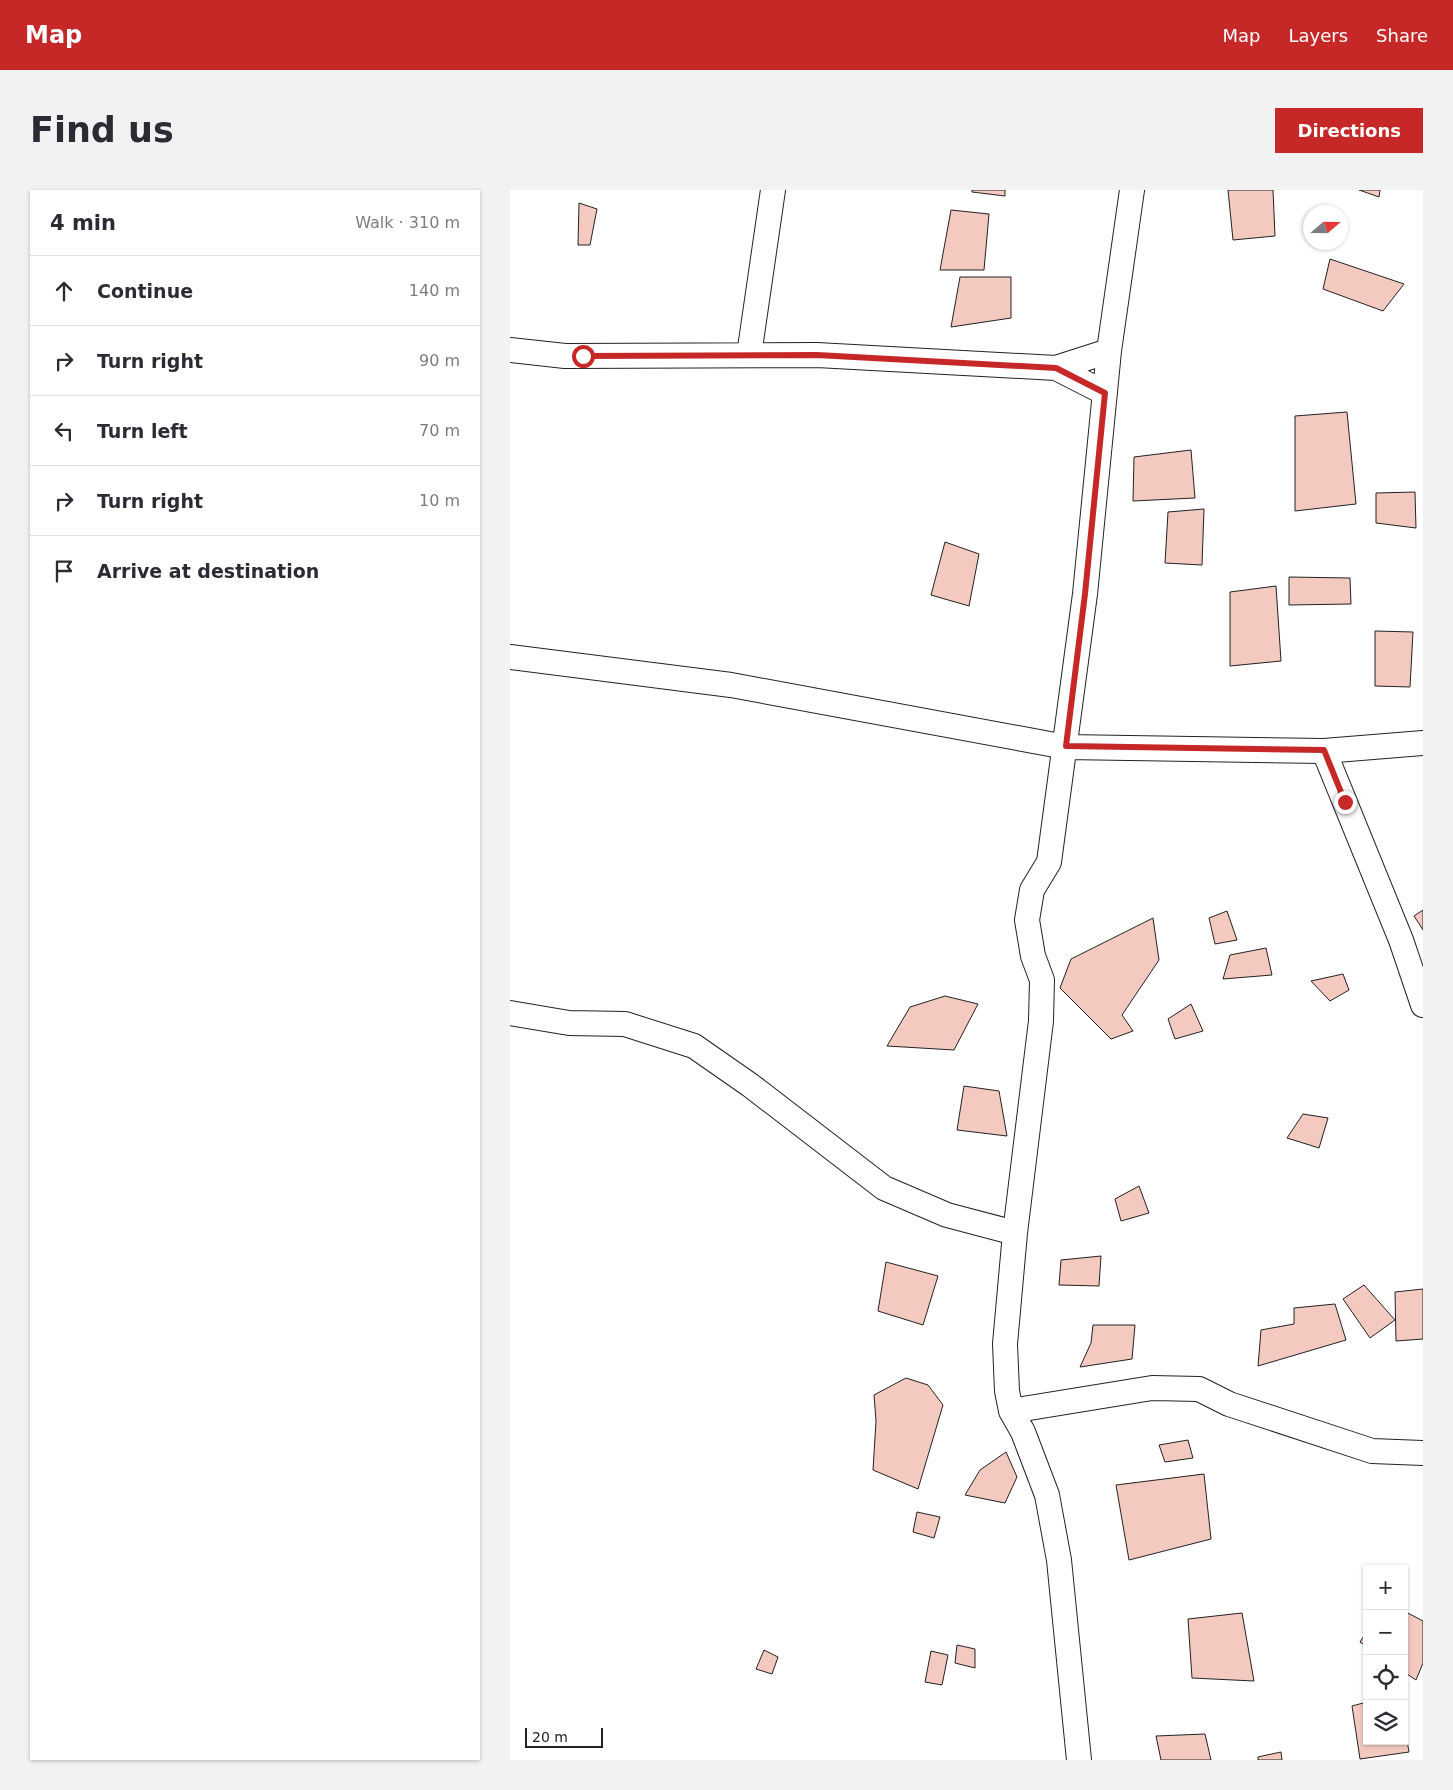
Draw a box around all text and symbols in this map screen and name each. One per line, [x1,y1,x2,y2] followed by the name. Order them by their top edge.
[25,21,82,49] text: Map
[1222,25,1260,46] text: Map
[1288,25,1348,46] text: Layers
[1376,25,1428,46] text: Share
[1275,108,1423,153] button: Directions
[30,110,174,150] text: Find us
[1303,205,1348,250] north arrow
[50,211,116,235] text: 4 min
[355,213,460,232] text: Walk · 310 m
[50,277,78,305] icon: ahead
[97,280,193,302] text: Continue
[409,281,460,300] text: 140 m
[572,345,595,368] route start
[50,347,78,375] icon: right
[97,350,203,372] text: Turn right
[419,351,460,370] text: 90 m
[50,417,78,445] icon: left
[97,420,188,442] text: Turn left
[419,421,460,440] text: 70 m
[50,487,78,515] icon: right
[97,490,203,512] text: Turn right
[419,491,460,510] text: 10 m
[50,557,78,585] icon: arrive
[97,560,319,582] text: Arrive at destination
[1334,791,1357,814] route end
[1363,1565,1408,1745] map controls
[1363,1565,1408,1610] button: +
[1363,1610,1408,1655] button: −
[1363,1655,1408,1700] button: locate
[1363,1700,1408,1745] button: layers
[525,1725,602,1748] scale bar
[532,1729,568,1745] text: 20 m

